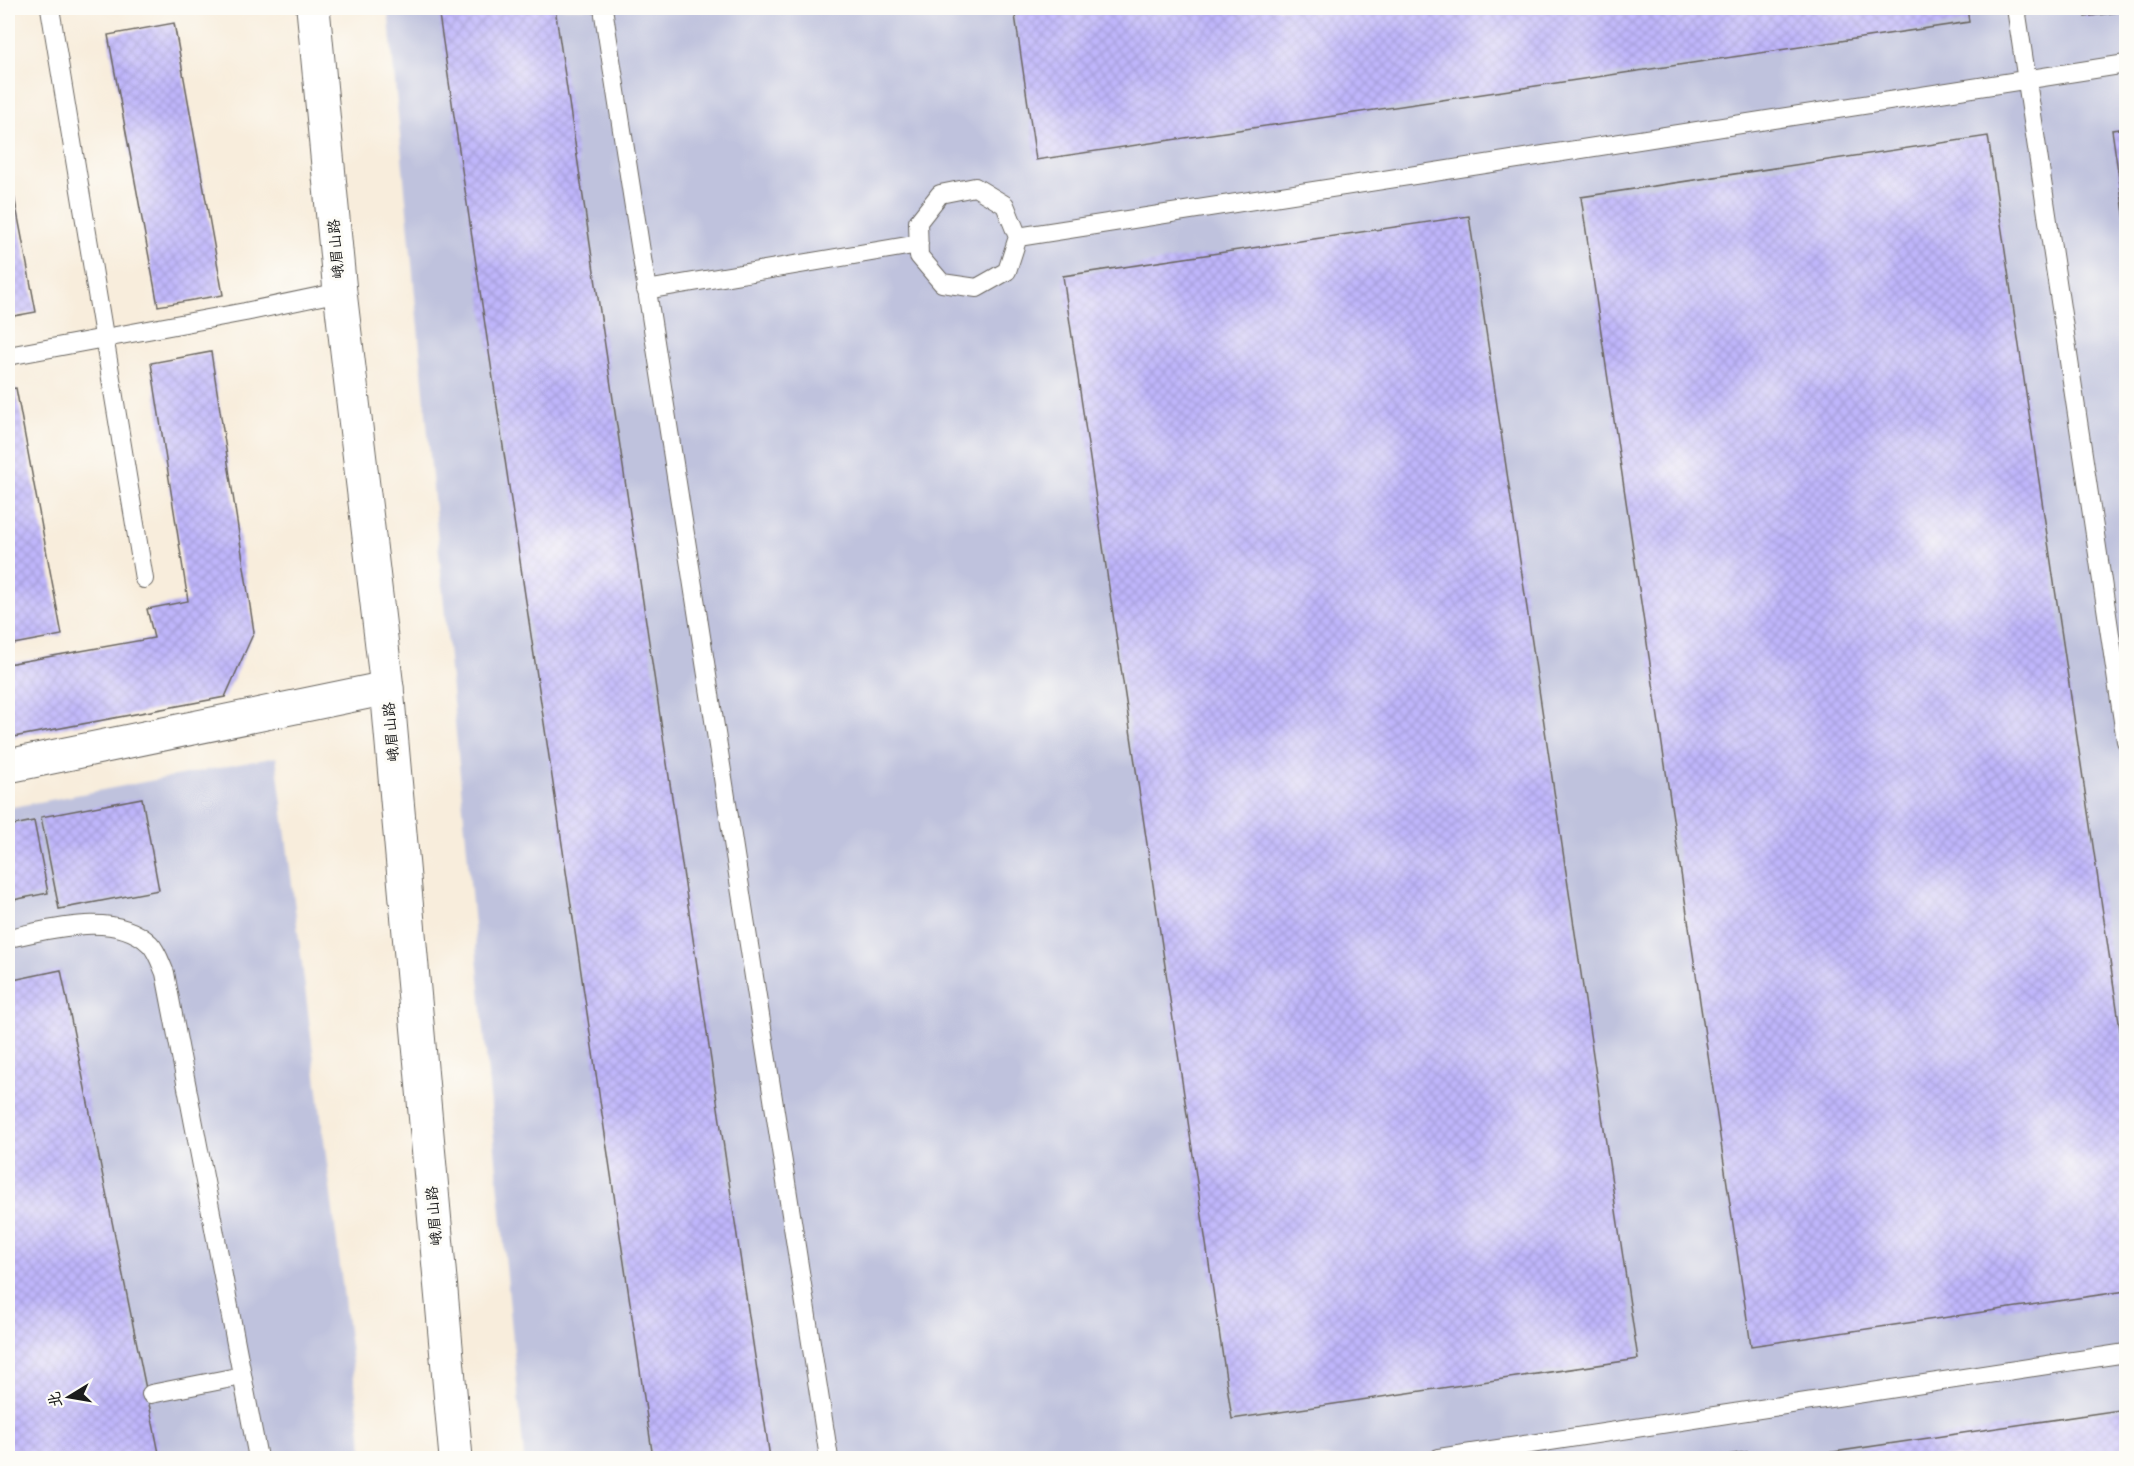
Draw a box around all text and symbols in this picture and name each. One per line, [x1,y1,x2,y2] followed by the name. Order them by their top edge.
[323,218,349,280] street label: 峨眉山路
[378,701,404,763] street label: 峨眉山路
[421,1185,447,1247] street label: 峨眉山路
[39,1367,99,1427] north arrow
[43,1390,67,1410] text: 北

